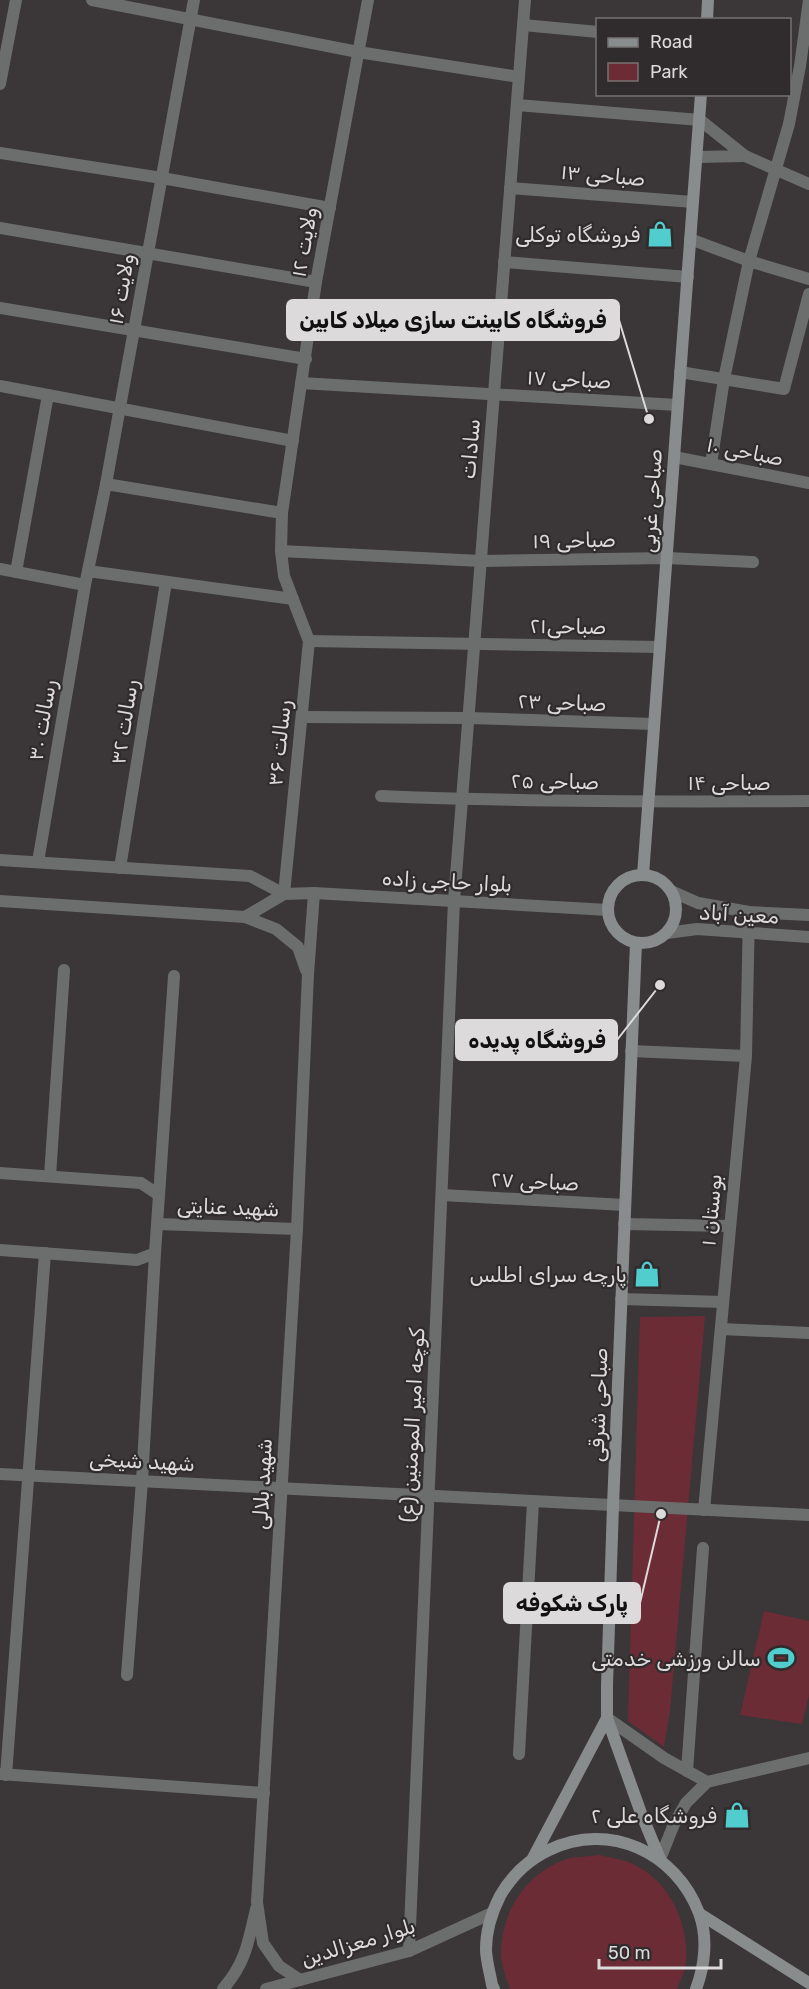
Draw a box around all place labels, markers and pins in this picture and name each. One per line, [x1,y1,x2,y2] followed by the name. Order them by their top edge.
[645,219,675,249] shop icon: فروشگاه توکلی
[515,222,640,248] place label: فروشگاه توکلی
[287,300,619,340] callout: فروشگاه کابینت سازی میلاد کابین
[456,1020,617,1060] callout: فروشگاه پدیده
[632,1259,662,1289] shop icon: پارچه سرای اطلس
[469,1262,627,1289] place label: پارچه سرای اطلس
[504,1583,640,1623] callout: پارک شکوفه
[766,1643,796,1673] sports icon: سالن ورزشی خدمتی
[591,1646,761,1672] place label: سالن ورزشی خدمتی
[722,1800,752,1830] shop icon: فروشگاه علی ۲
[591,1803,717,1829] place label: فروشگاه علی ۲

